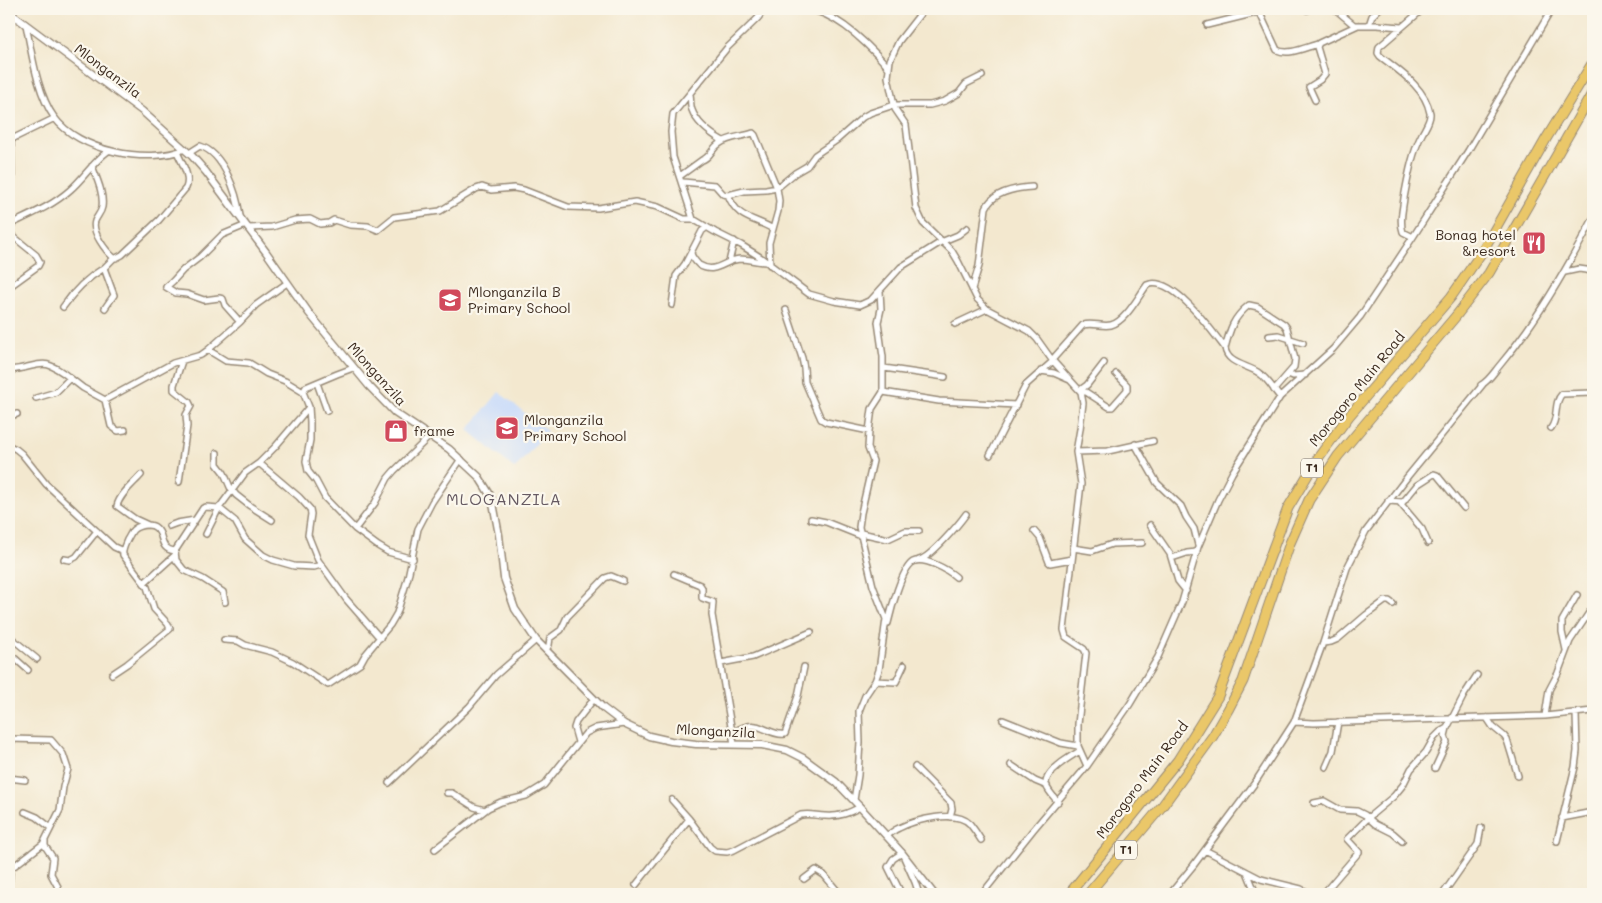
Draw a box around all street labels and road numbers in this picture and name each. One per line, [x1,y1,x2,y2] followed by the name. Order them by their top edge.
[71,39,146,102] street label: Mlonganzila
[1304,327,1409,450] street label: Morogoro Main Road
[344,338,411,410] street label: Mlonganzila
[1301,458,1323,478] road number: T1
[1091,717,1192,842] street label: Morogoro Main Road
[676,719,756,742] street label: Mlonganzila
[1115,840,1137,860] road number: T1

